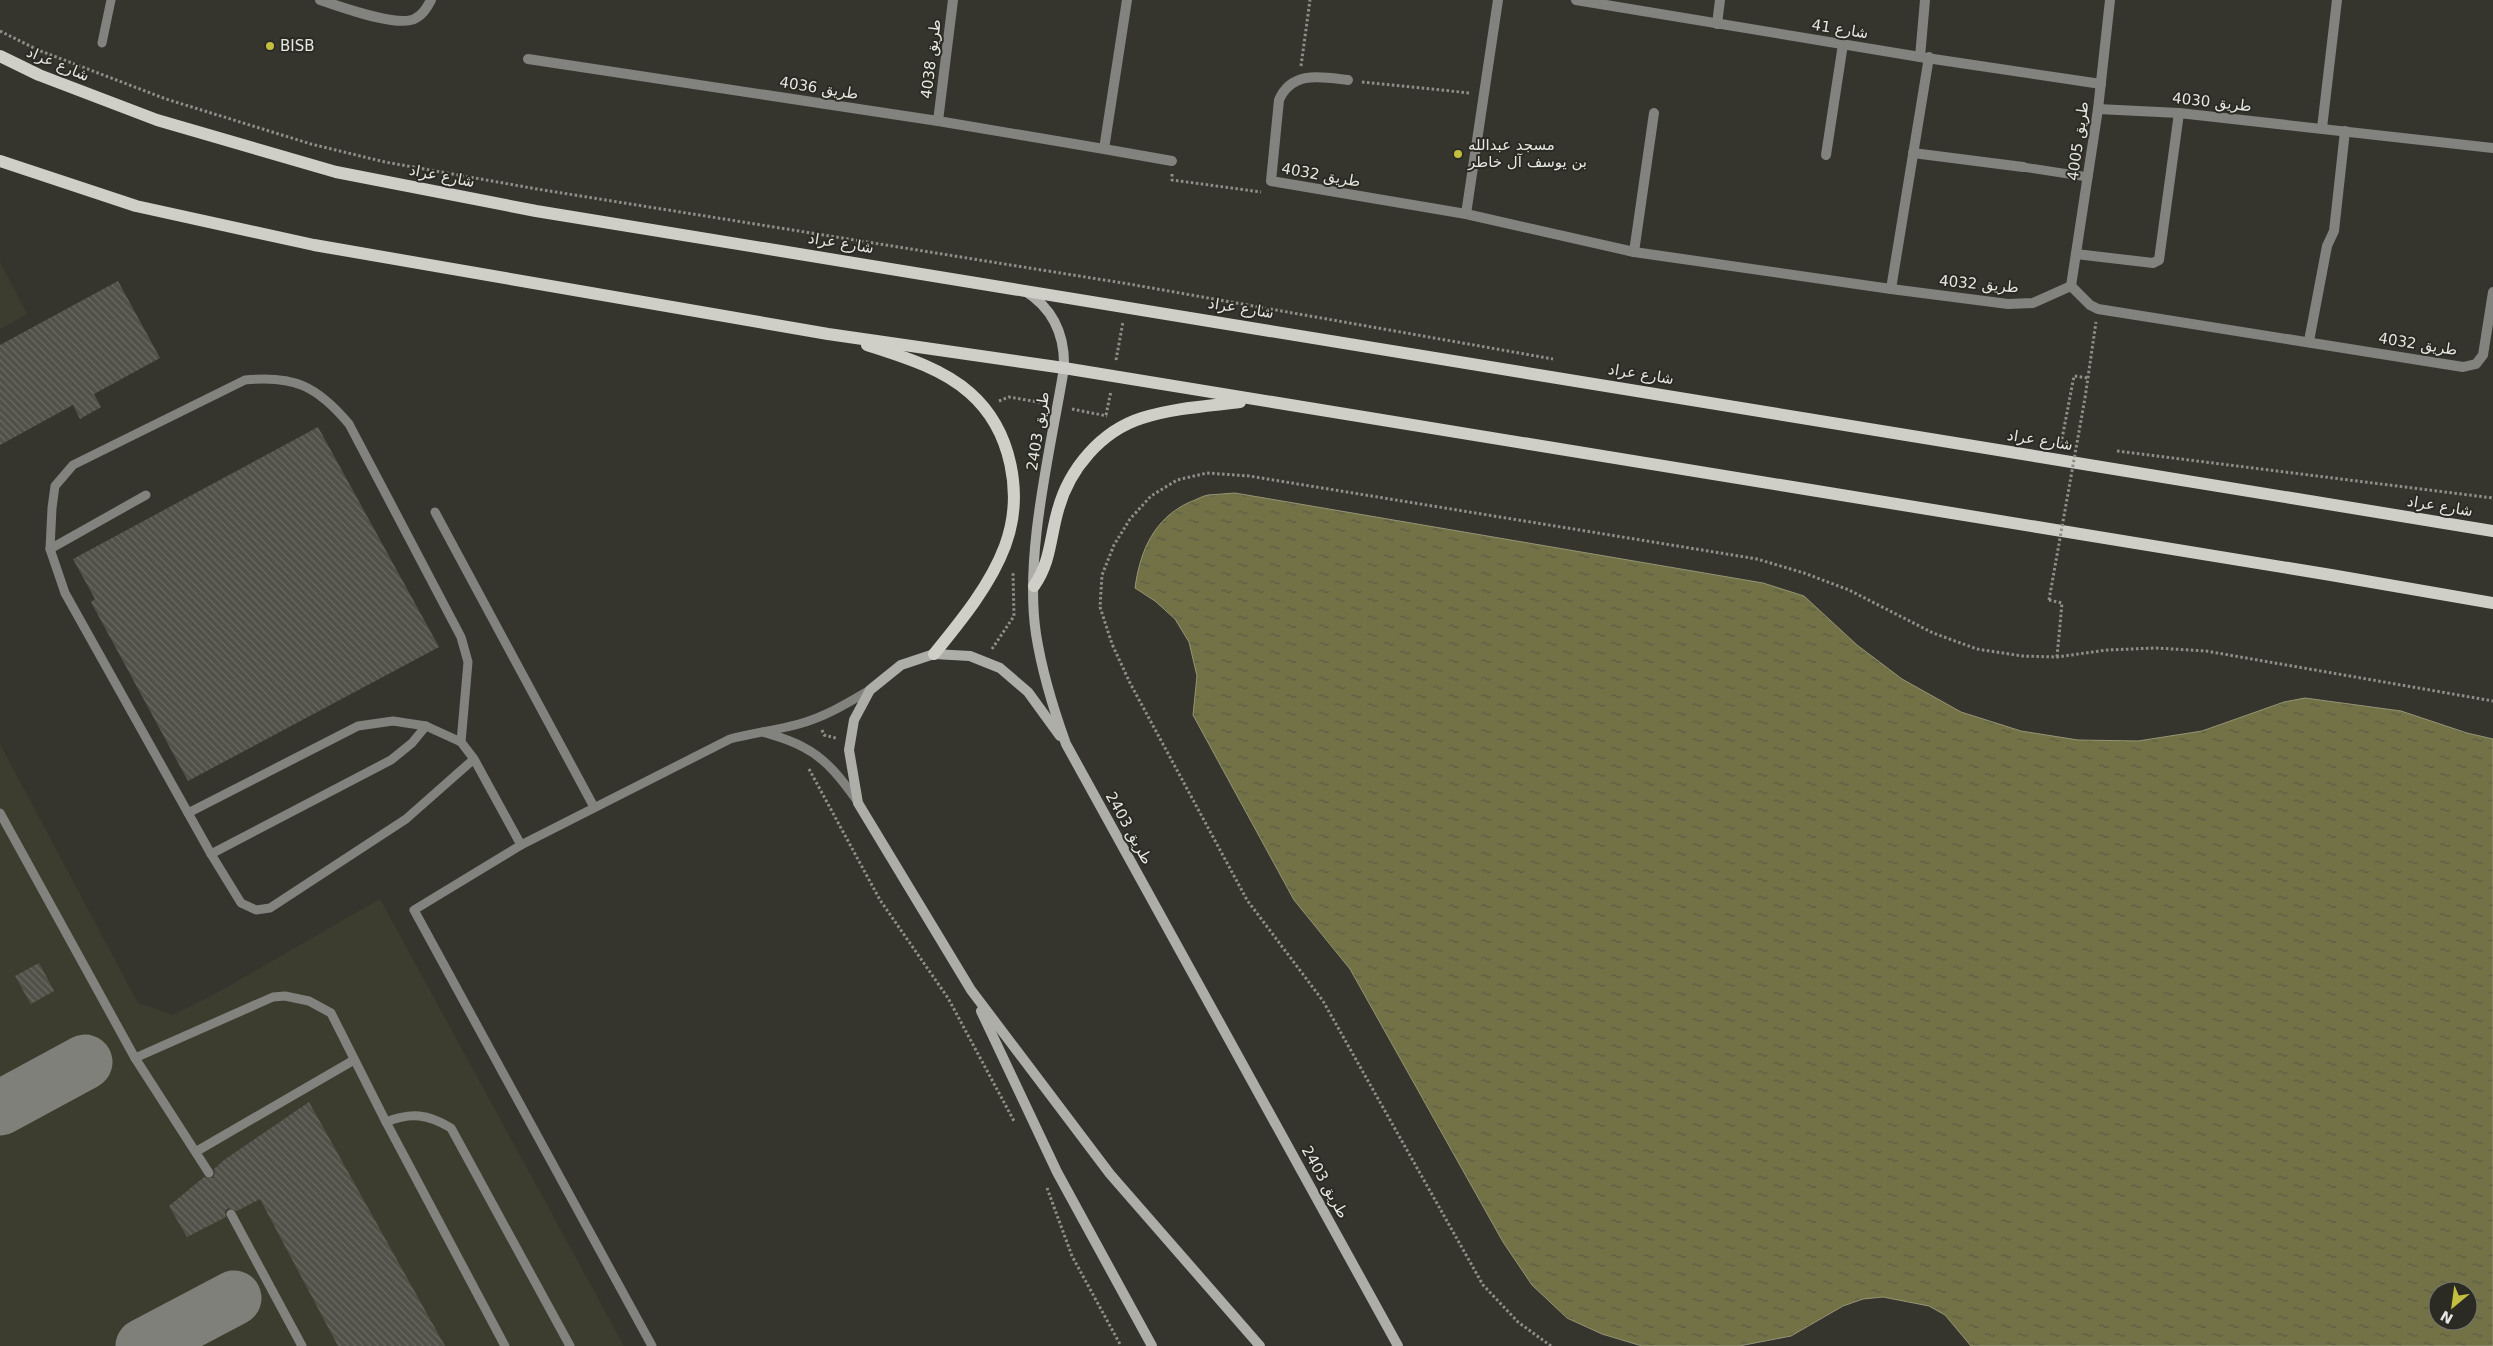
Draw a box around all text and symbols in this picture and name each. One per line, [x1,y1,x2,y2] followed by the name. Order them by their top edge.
[1810,16,1870,42] street label: شارع 41
[917,18,945,100] street label: طريق 4038
[280,37,315,55] place label: BISB
[264,40,276,52] marker: BISB
[24,43,92,85] street label: شارع عراد
[778,73,860,103] street label: طريق 4036
[2171,89,2253,115] street label: طريق 4030
[2064,100,2092,182] street label: طريق 4005
[1467,136,1587,171] place label: مسجد عبدالله بن يوسف آل خاطر
[1452,148,1464,160] marker: مسجد عبدالله بن يوسف آل خاطر
[1280,159,1362,191] street label: طريق 4032
[408,161,476,191] street label: شارع عراد
[807,229,875,257] street label: شارع عراد
[1938,272,2020,296] street label: طريق 4032
[1207,294,1275,322] street label: شارع عراد
[2377,329,2459,359] street label: طريق 4032
[1607,360,1675,388] street label: شارع عراد
[1023,390,1053,472] street label: طريق 2403
[2006,426,2074,454] street label: شارع عراد
[2406,492,2474,520] street label: شارع عراد
[1102,789,1156,867] street label: طريق 2403
[1298,1143,1352,1221] street label: طريق 2403
[2428,1281,2478,1331] north arrow
[2438,1308,2456,1327] text: N

